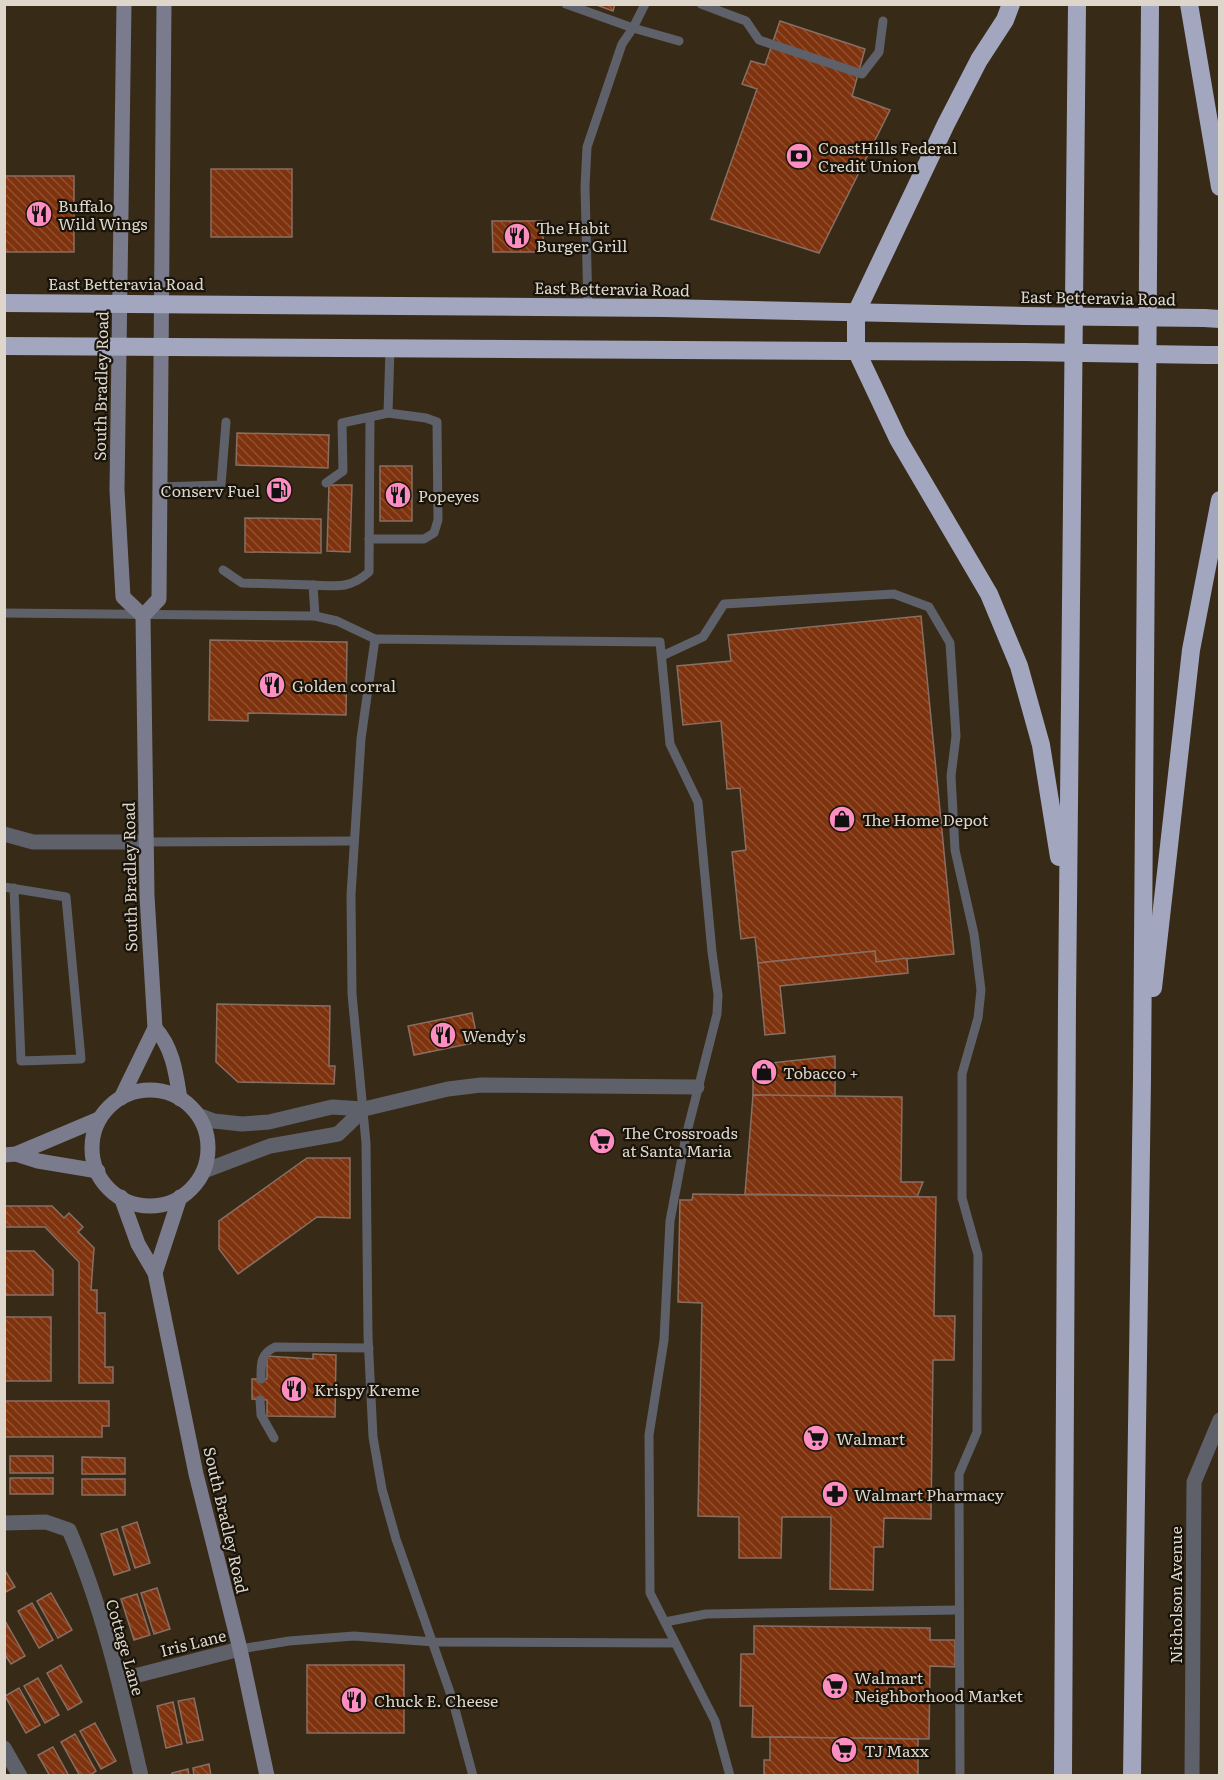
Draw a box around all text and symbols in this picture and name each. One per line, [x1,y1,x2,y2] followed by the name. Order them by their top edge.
[818,135,957,177] place label: CoastHills Federal Credit Union
[784,141,814,171] bank icon: CoastHills Federal Credit Union
[58,193,148,235] place label: Buffalo Wild Wings
[24,199,54,229] restaurant icon: Buffalo Wild Wings
[536,215,627,257] place label: The Habit Burger Grill
[502,221,532,251] restaurant icon: The Habit Burger Grill
[48,271,204,295] street label: East Betteravia Road
[534,275,690,301] street label: East Betteravia Road
[1020,284,1176,310] street label: East Betteravia Road
[87,311,113,461] street label: South Bradley Road
[264,475,294,505] fuel station icon: Conserv Fuel
[160,478,260,502] place label: Conserv Fuel
[383,480,413,510] restaurant icon: Popeyes
[418,483,479,507] place label: Popeyes
[257,670,287,700] restaurant icon: Golden corral
[292,673,396,697] place label: Golden corral
[116,802,142,952] street label: South Bradley Road
[827,804,857,834] shop icon: The Home Depot
[862,807,989,831] place label: The Home Depot
[428,1020,458,1050] restaurant icon: Wendy's
[462,1023,526,1047] place label: Wendy's
[749,1057,779,1087] shop icon: Tobacco +
[783,1060,859,1084] place label: Tobacco +
[622,1120,738,1162] place label: The Crossroads at Santa Maria
[587,1126,617,1156] supermarket icon: The Crossroads at Santa Maria
[279,1374,309,1404] restaurant icon: Krispy Kreme
[314,1377,420,1401] place label: Krispy Kreme
[801,1423,831,1453] supermarket icon: Walmart
[836,1426,906,1450] place label: Walmart
[198,1444,256,1596] street label: South Bradley Road
[820,1479,850,1509] pharmacy icon: Walmart Pharmacy
[854,1482,1005,1506] place label: Walmart Pharmacy
[1163,1526,1187,1664] street label: Nicholson Avenue
[101,1596,151,1698] street label: Cottage Lane
[157,1622,229,1662] street label: Iris Lane
[854,1665,1024,1707] place label: Walmart Neighborhood Market
[820,1671,850,1701] supermarket icon: Walmart Neighborhood Market
[339,1685,369,1715] restaurant icon: Chuck E. Cheese
[374,1688,498,1712] place label: Chuck E. Cheese
[829,1735,859,1765] supermarket icon: TJ Maxx
[864,1738,930,1762] place label: TJ Maxx

